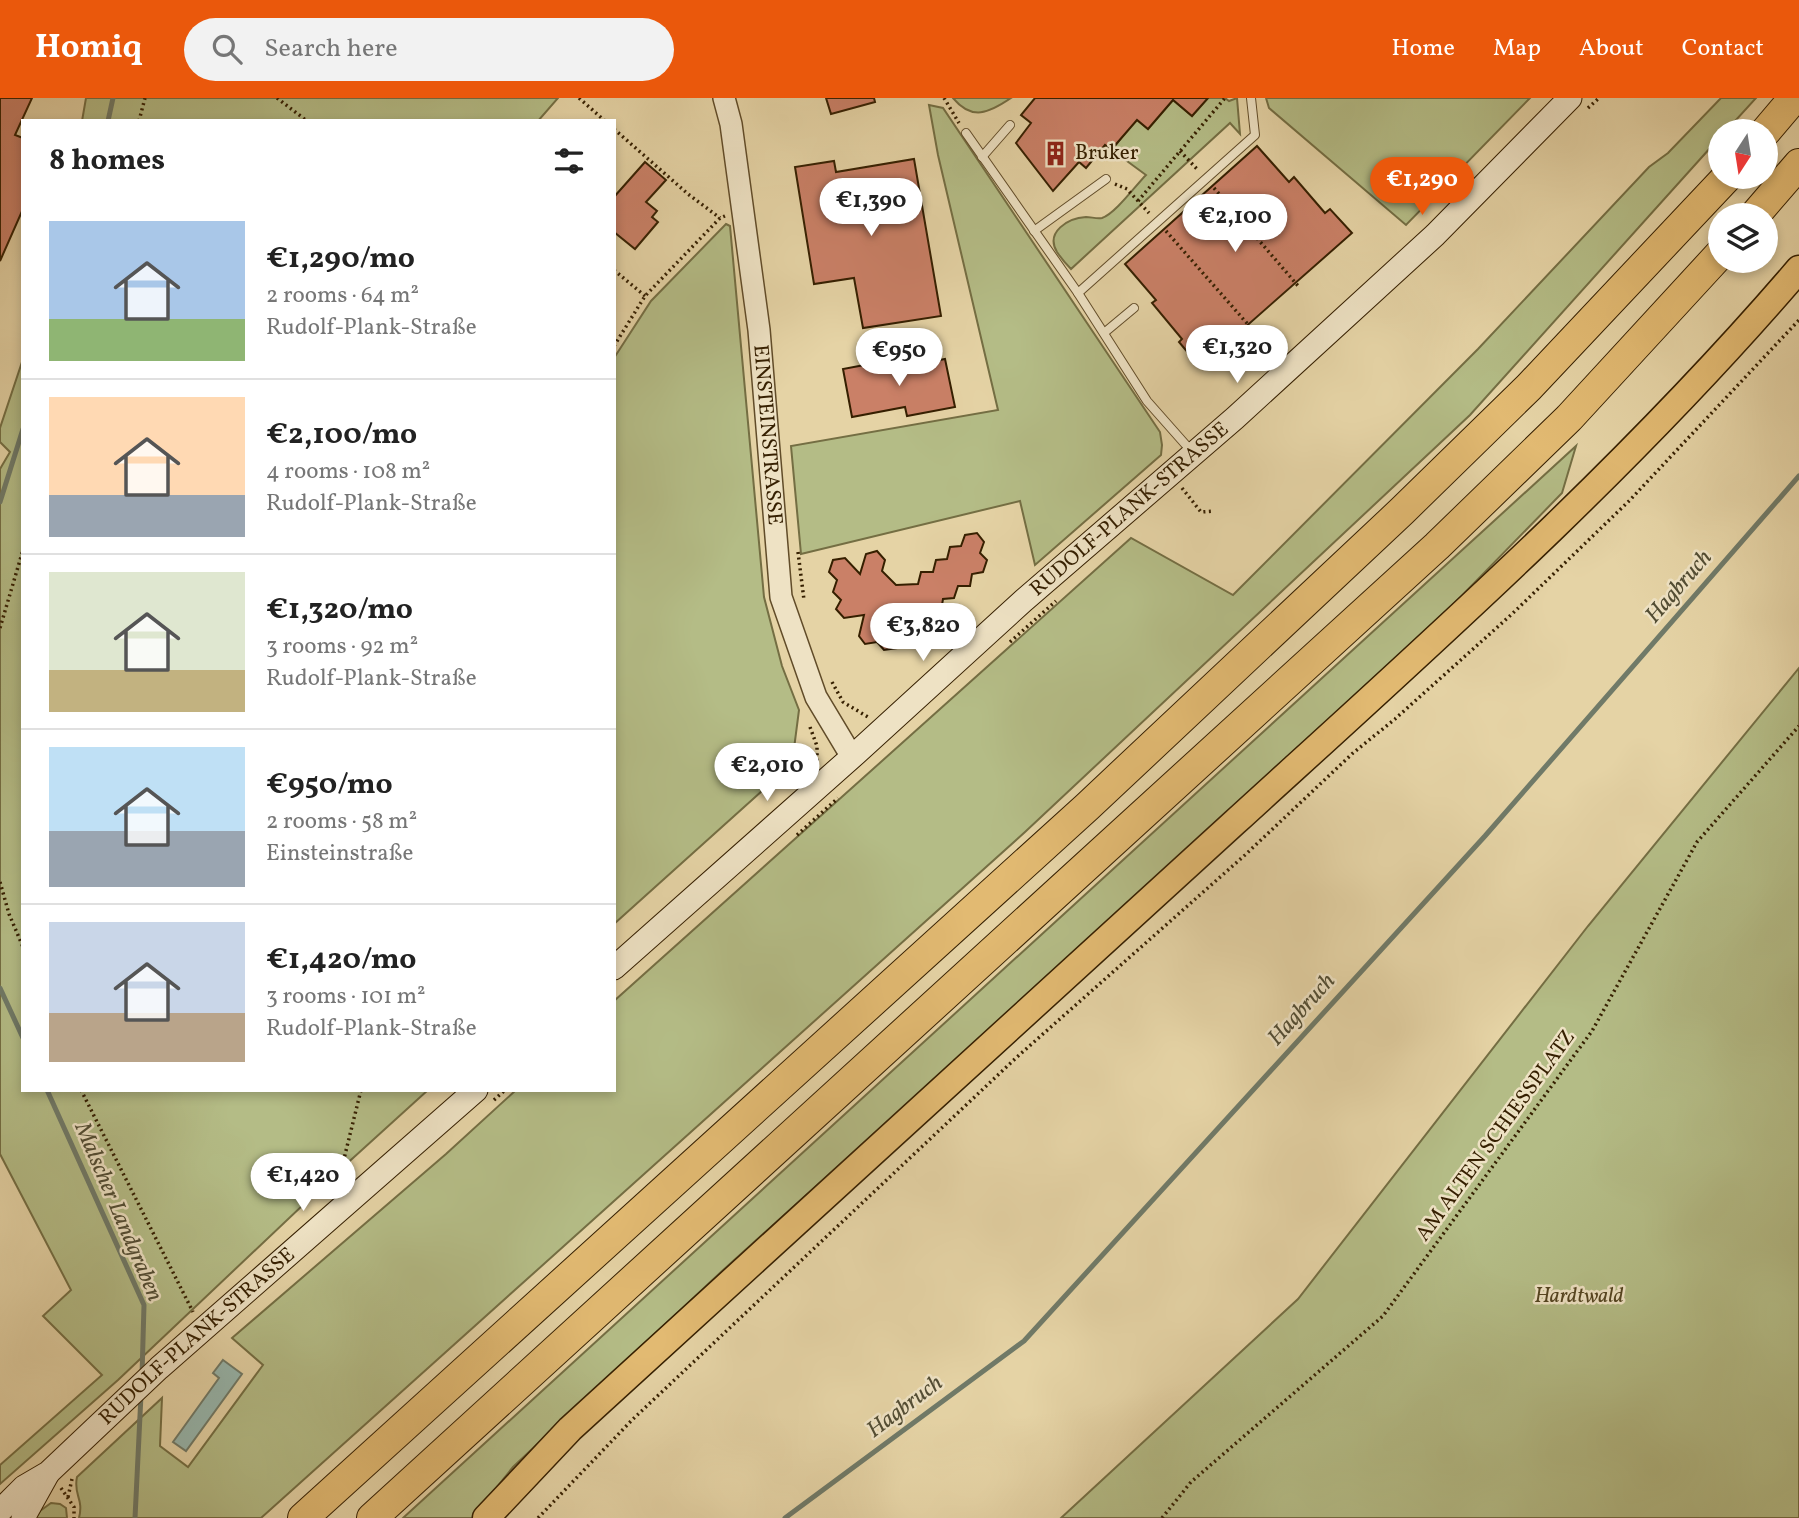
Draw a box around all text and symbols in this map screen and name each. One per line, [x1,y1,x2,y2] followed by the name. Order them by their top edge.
[184,18,674,81] search box
[35,26,142,72] text: Homiq
[208,30,246,68] icon: search
[264,31,397,67] text: Search here
[1391,32,1455,66] text: Home
[1493,32,1541,66] text: Map
[1579,32,1644,66] text: About
[1682,32,1764,66] text: Contact
[1708,119,1778,189] north arrow
[1708,119,1778,273] map controls
[1041,139,1069,167] building icon: Bruker
[1075,139,1139,168] place label: Bruker
[49,140,165,182] text: 8 homes
[550,142,588,180] icon: filters
[1365,158,1479,217] pin: €1,290
[1386,164,1458,196] text: €1,290
[814,178,928,238] pin: €1,390
[836,185,906,217] text: €1,390
[1178,194,1292,254] pin: €2,100
[1198,201,1272,233] text: €2,100
[1708,203,1778,273] button: layers
[266,238,415,280] text: €1,290/mo
[105,249,189,333] icon: home
[266,280,419,312] text: 2 rooms · 64 m²
[266,312,477,344] text: Rudolf-Plank-Straße
[1180,326,1294,385] pin: €1,320
[858,328,940,388] pin: €950
[1202,332,1272,364] text: €1,320
[872,335,926,367] text: €950
[746,343,790,526] street label: EINSTEINSTRASSE
[266,414,417,456] text: €2,100/mo
[1024,415,1235,603] street label: RUDOLF-PLANK-STRASSE
[105,425,189,509] icon: home
[266,456,430,488] text: 4 rooms · 108 m²
[266,488,477,520] text: Rudolf-Plank-Straße
[1638,543,1720,631] water label: Hagbruch
[266,589,413,631] text: €1,320/mo
[105,600,189,684] icon: home
[866,603,980,663] pin: €3,820
[886,610,960,642] text: €3,820
[266,631,418,663] text: 3 rooms · 92 m²
[266,663,477,695] text: Rudolf-Plank-Straße
[710,744,824,803] pin: €2,010
[730,750,804,782] text: €2,010
[266,764,393,806] text: €950/mo
[105,775,189,859] icon: home
[266,806,417,838] text: 2 rooms · 58 m²
[266,838,413,870] text: Einsteinstraße
[266,939,416,981] text: €1,420/mo
[105,950,189,1034] icon: home
[1261,967,1343,1053] water label: Hagbruch
[266,981,426,1013] text: 3 rooms · 101 m²
[266,1013,477,1045] text: Rudolf-Plank-Straße
[1409,1024,1583,1248] street label: AM ALTEN SCHIESSPLATZ
[65,1117,170,1306] water label: Malscher Landgraben
[246,1154,360,1213] pin: €1,420
[267,1160,339,1192] text: €1,420
[93,1241,301,1432] street label: RUDOLF-PLANK-STRASSE
[1534,1282,1624,1311] park label: Hardtwald
[860,1368,950,1446] water label: Hagbruch

